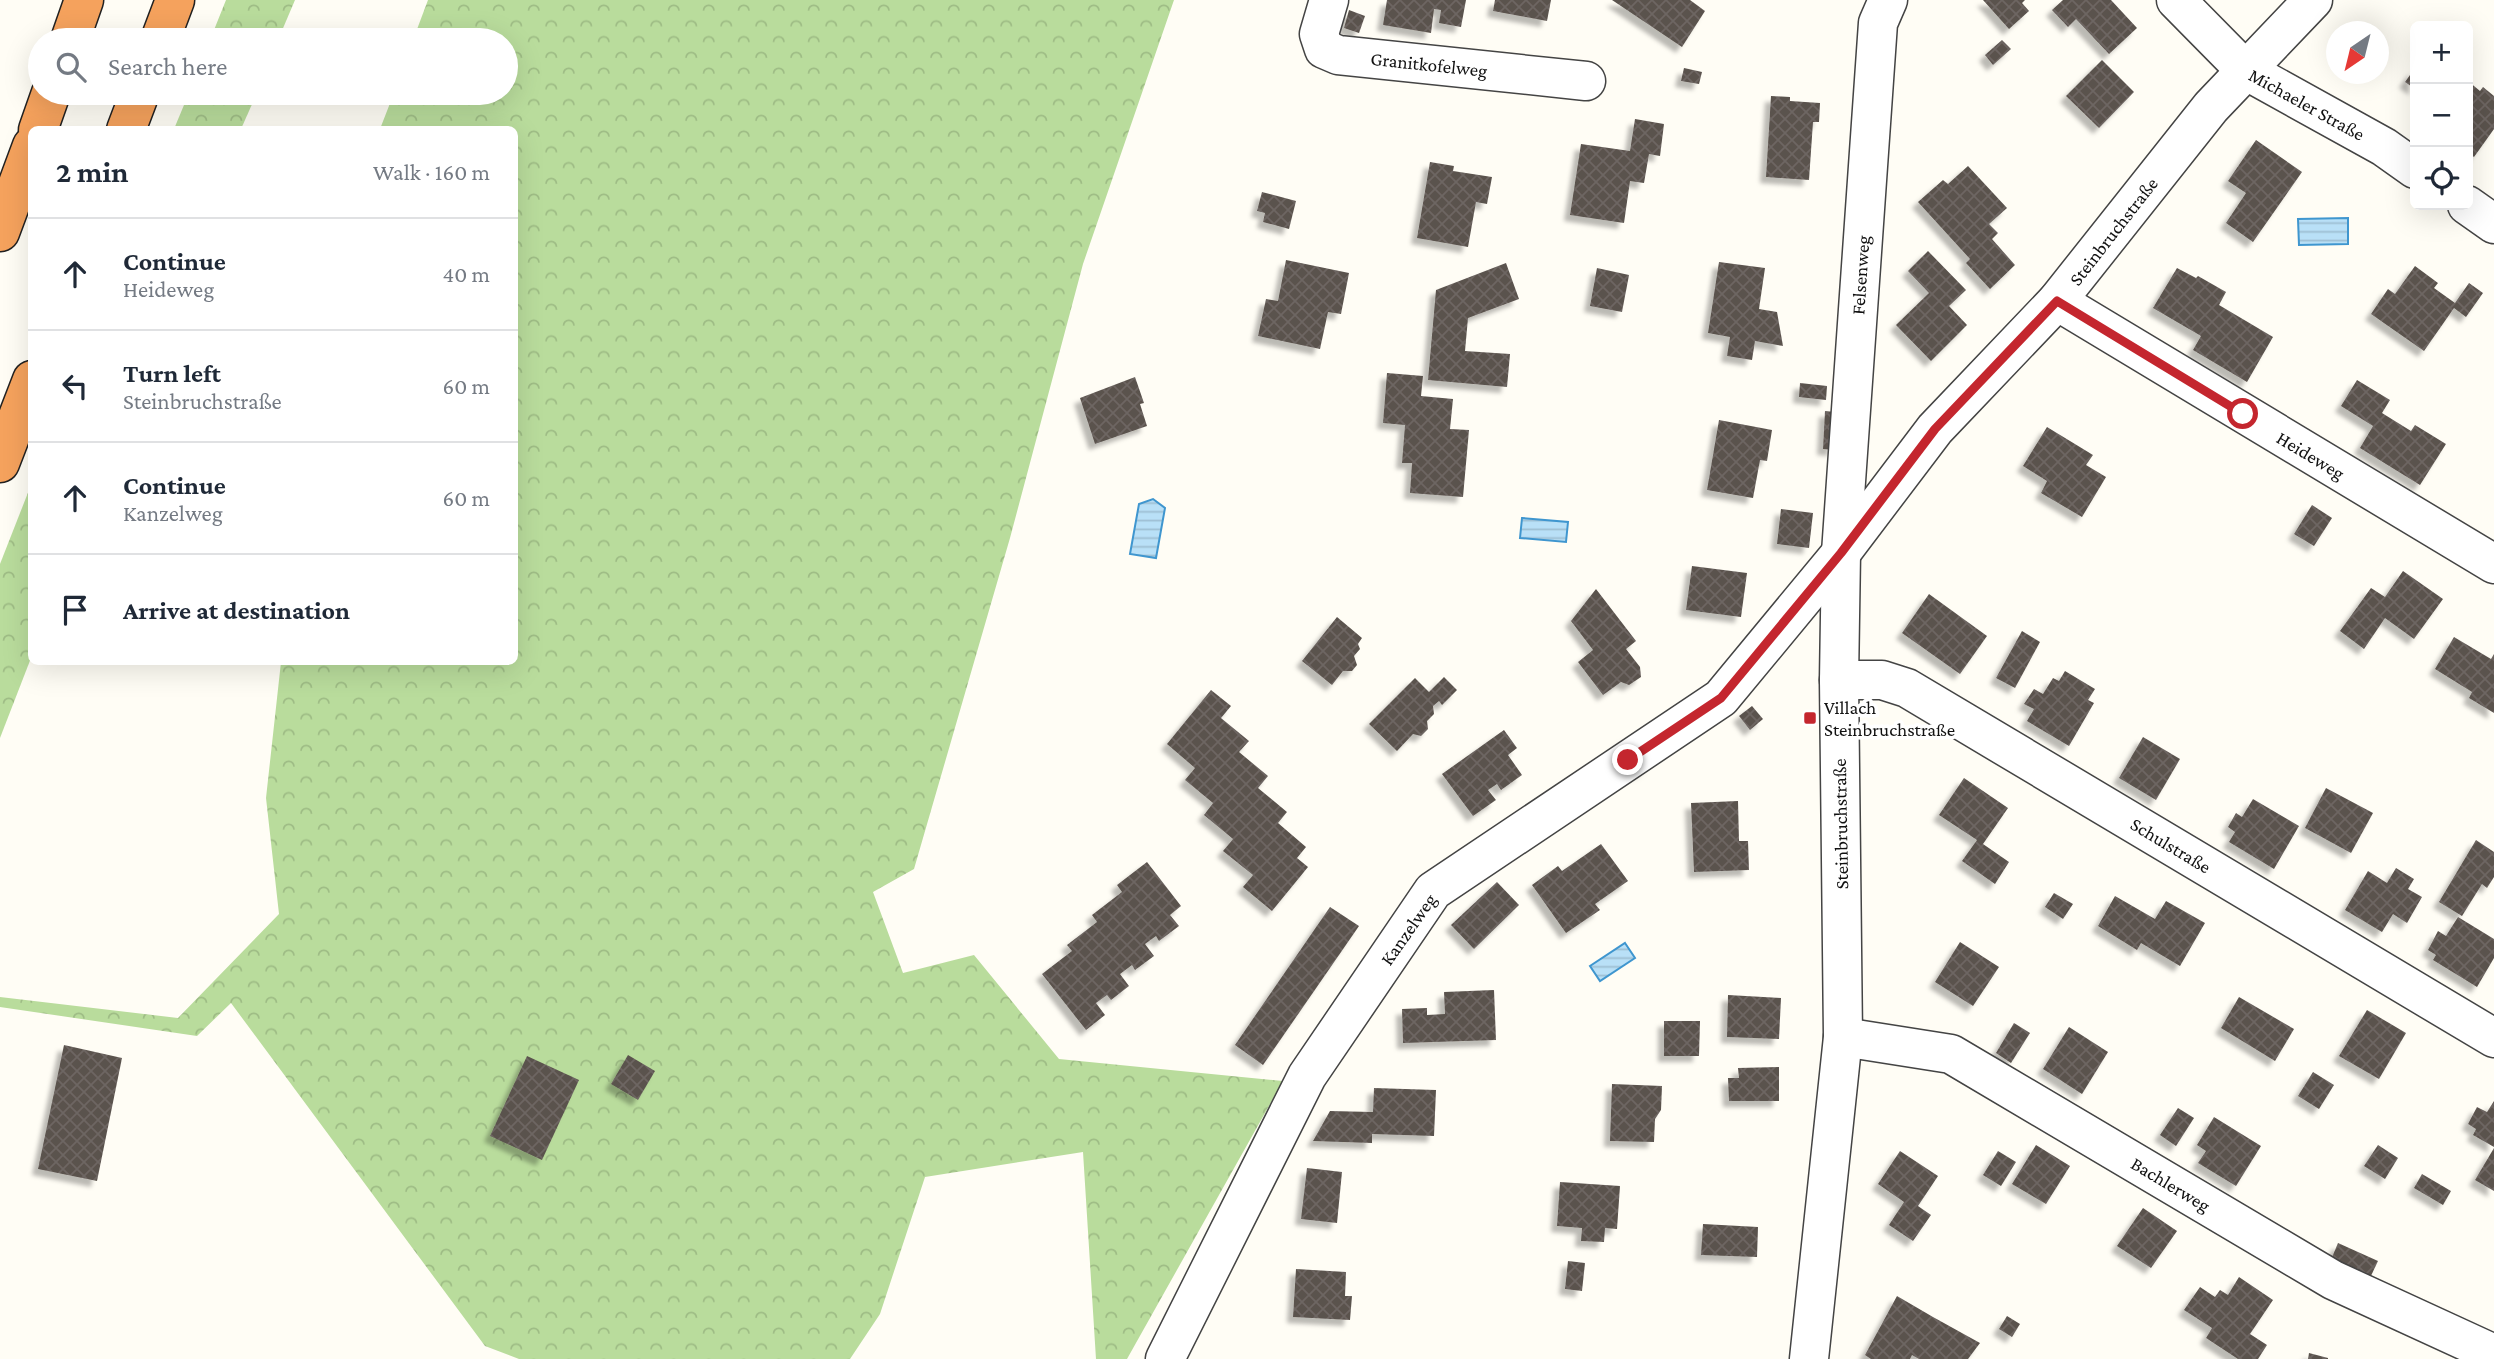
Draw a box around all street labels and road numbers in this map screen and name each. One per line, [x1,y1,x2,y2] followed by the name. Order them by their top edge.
[1370,48,1488,81] street label: Granitkofelweg
[2245,64,2368,145] street label: Michaeler Straße
[2065,173,2162,289] street label: Steinbruchstraße
[1847,235,1874,315] street label: Felsenweg
[2273,427,2348,484] street label: Heideweg
[1829,758,1852,890] street label: Steinbruchstraße
[2127,813,2215,878] street label: Schulstraße
[1376,889,1441,969] street label: Kanzelweg
[2127,1153,2214,1216] street label: Bachlerweg

